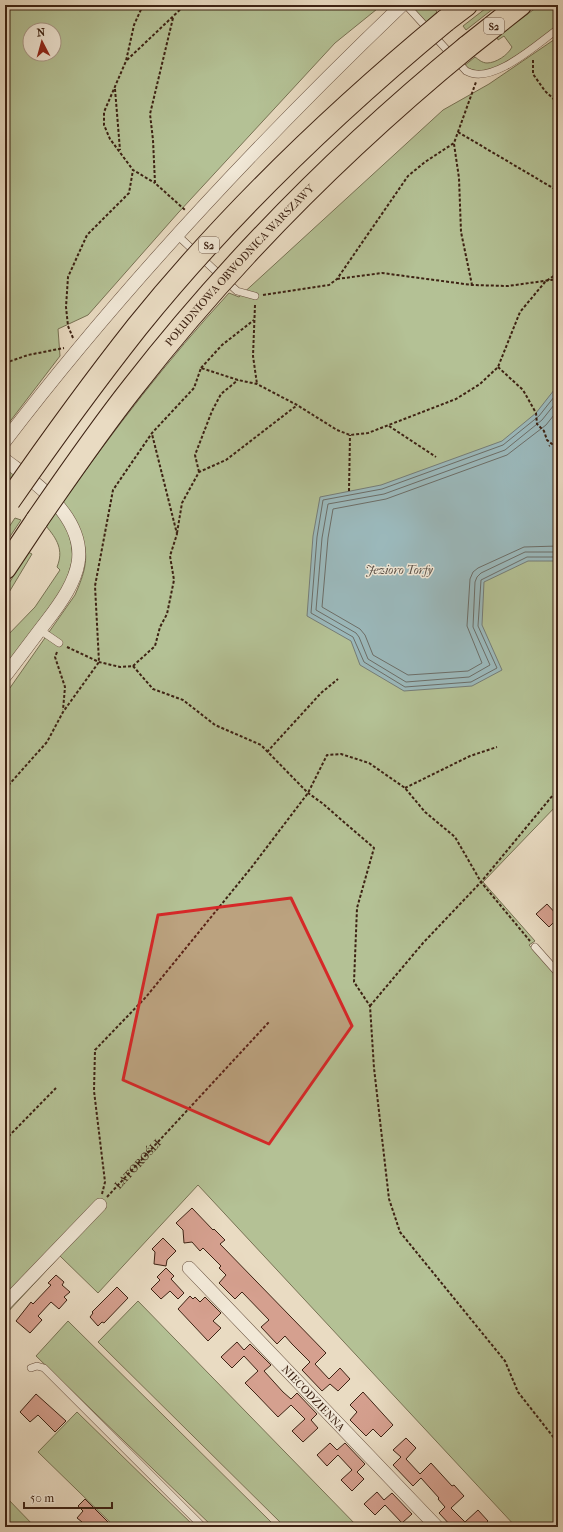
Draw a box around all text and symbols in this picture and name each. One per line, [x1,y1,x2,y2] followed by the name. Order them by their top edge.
[484,18,504,34] road number: S2
[22,22,62,62] north arrow
[36,26,46,39] text: N
[162,182,317,349] street label: POŁUDNIOWA OBWODNICA WARSZAWY
[199,237,219,253] road number: S2
[365,563,434,577] water label: Jezioro Torfy
[112,1136,164,1192] street label: LATOROŚLI
[279,1363,348,1434] street label: NIECODZIENNA
[24,1484,112,1510] scale bar
[30,1491,54,1505] text: 50 m

